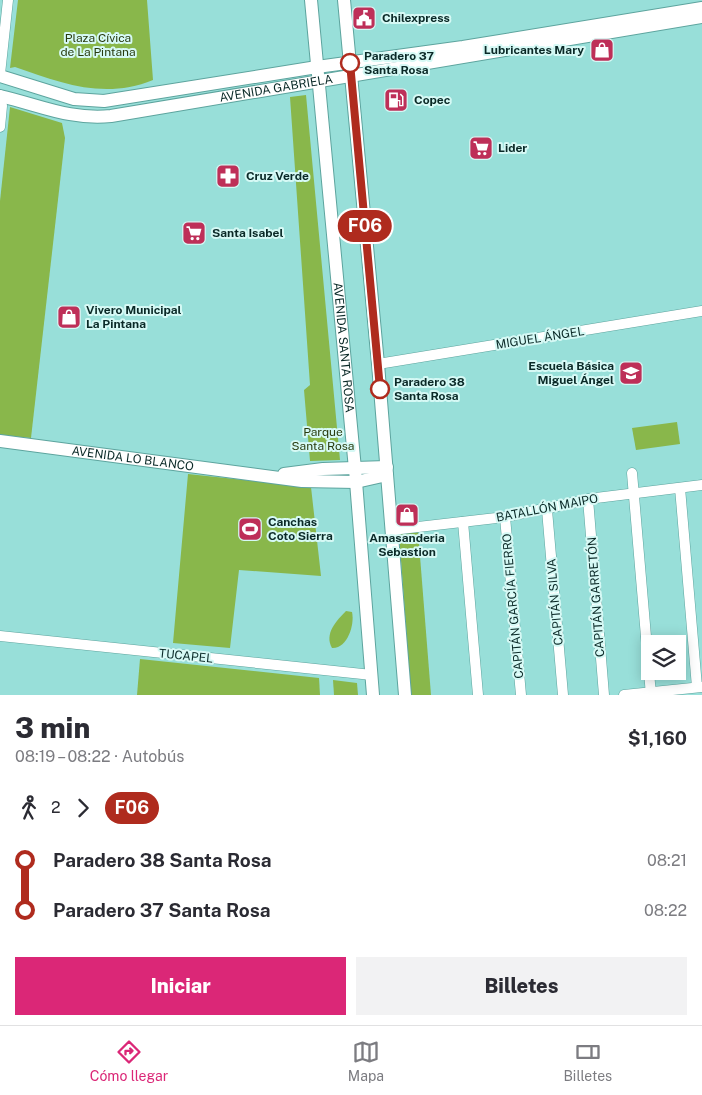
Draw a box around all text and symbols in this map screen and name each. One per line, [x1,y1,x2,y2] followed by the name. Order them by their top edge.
[351,5,377,31] public building icon: Chilexpress
[382,11,450,25] place label: Chilexpress
[60,31,136,59] park label: Plaza Cívica de La Pintana
[589,37,615,63] shop icon: Lubricantes Mary
[484,43,584,57] place label: Lubricantes Mary
[364,49,434,77] place label: Paradero 37 Santa Rosa
[340,53,360,73] marker: Paradero 37 Santa Rosa
[218,72,334,105] street label: AVENIDA GABRIELA
[383,87,409,113] fuel station icon: Copec
[414,93,451,107] place label: Copec
[468,135,494,161] supermarket icon: Lider
[498,141,527,155] place label: Lider
[215,163,241,189] pharmacy icon: Cruz Verde
[246,169,309,183] place label: Cruz Verde
[336,210,394,242] line badge: F06
[348,215,382,236] text: F06
[181,220,207,246] supermarket icon: Santa Isabel
[212,226,283,240] place label: Santa Isabel
[331,282,357,414] street label: AVENIDA SANTA ROSA
[86,303,181,331] place label: Vivero Municipal La Pintana
[56,304,82,330] shop icon: Vivero Municipal La Pintana
[495,324,585,352] street label: MIGUEL ÁNGEL
[528,359,614,387] place label: Escuela Básica Miguel Ángel
[618,360,644,386] school or university icon: Escuela Básica Miguel Ángel
[394,375,465,403] place label: Paradero 38 Santa Rosa
[370,379,390,399] marker: Paradero 38 Santa Rosa
[292,425,354,453] park label: Parque Santa Rosa
[71,444,195,474] street label: AVENIDA LO BLANCO
[495,491,599,525] street label: BATALLÓN MAIPO
[394,502,420,528] shop icon: Amasanderia Sebastion
[268,515,333,543] place label: Canchas Coto Sierra
[237,516,263,542] sports icon: Canchas Coto Sierra
[369,531,445,559] place label: Amasanderia Sebastion
[500,533,526,679] street label: CAPITÁN GARCÍA FIERRO
[585,536,607,658] street label: CAPITÁN GARRETÓN
[544,558,566,646] street label: CAPITÁN SILVA
[641,635,686,680] map controls
[641,635,686,680] button: layers
[158,646,214,666] street label: TUCAPEL
[15,711,90,744] text: 3 min
[628,727,687,749] text: $1,160
[15,747,184,766] text: 08:19 – 08:22 · Autobús
[15,794,43,822] icon: walk
[69,794,97,822] icon: forward
[115,797,149,818] text: F06
[51,798,61,817] text: 2
[53,849,272,871] text: Paradero 38 Santa Rosa
[647,851,687,870] text: 08:21
[53,899,271,921] text: Paradero 37 Santa Rosa
[644,901,687,920] text: 08:22
[15,957,346,1015] button: Iniciar
[356,957,687,1015] button: Billetes
[90,1038,168,1084] tab: Cómo llegar
[348,1038,384,1084] tab: Mapa
[563,1038,612,1084] tab: Billetes

